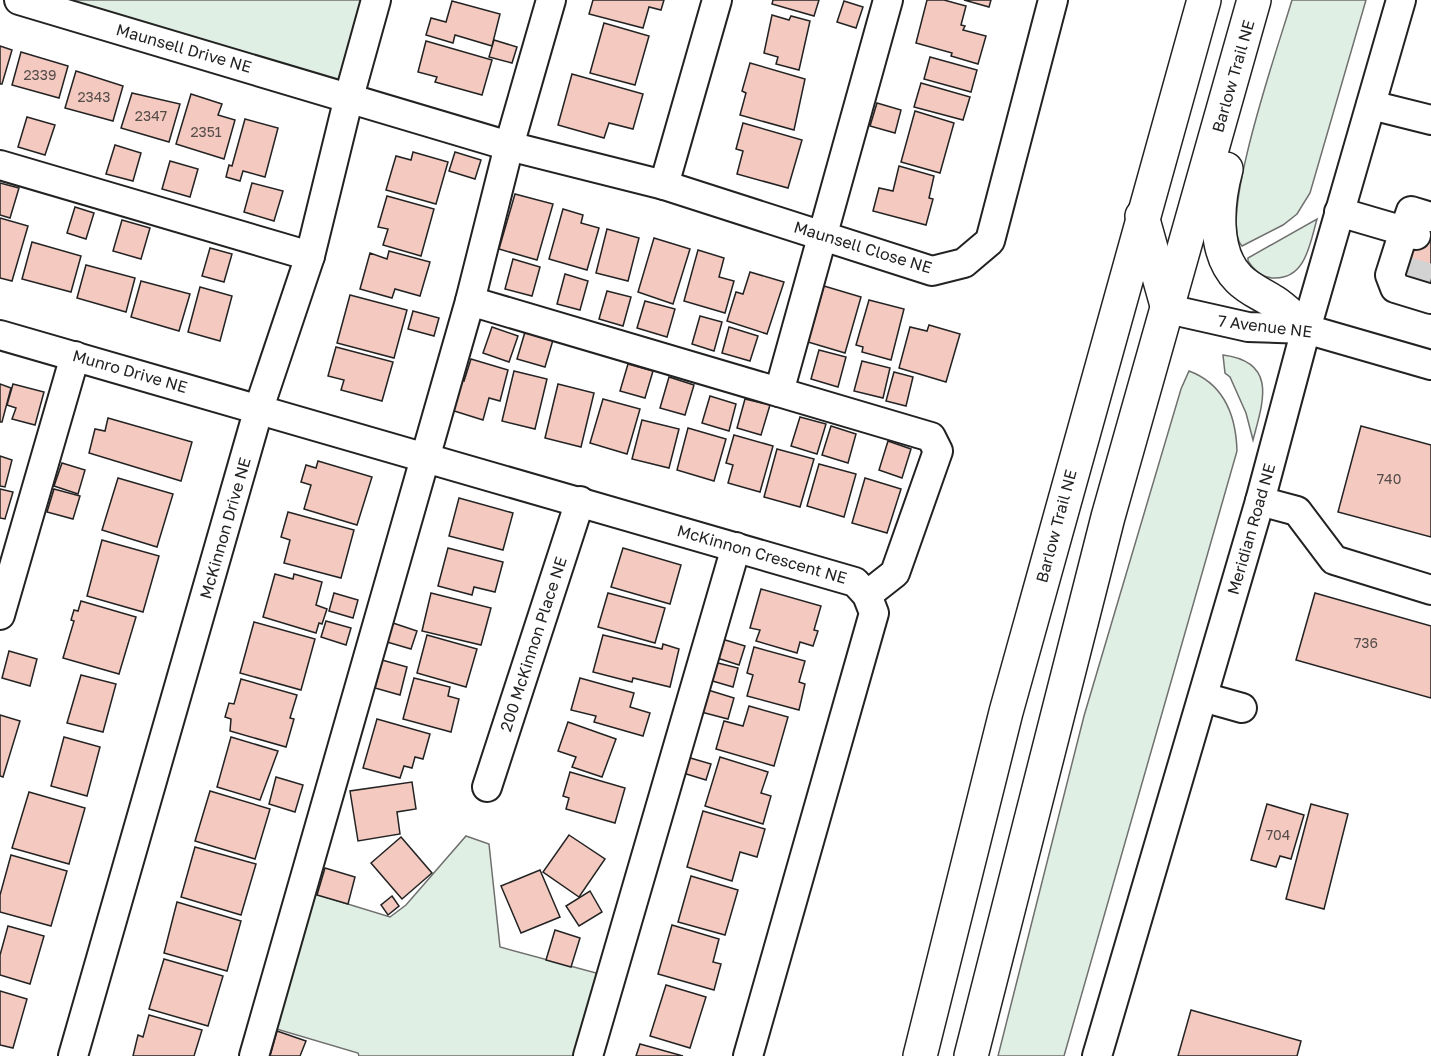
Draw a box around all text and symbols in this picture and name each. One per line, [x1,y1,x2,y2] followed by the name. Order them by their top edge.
[1207,17,1259,135] street label: Barlow Trail NE
[114,19,254,77] street label: Maunsell Drive NE
[24,66,56,83] house number: 2339
[77,88,111,105] house number: 2343
[135,107,167,124] house number: 2347
[190,123,222,140] house number: 2351
[791,216,935,278] street label: Maunsell Close NE
[1217,310,1313,342] street label: 7 Avenue NE
[70,345,190,397] street label: Munro Drive NE
[195,455,255,601] street label: McKinnon Drive NE
[1223,461,1279,597] street label: Meridian Road NE
[1031,467,1081,585] street label: Barlow Trail NE
[1377,470,1401,487] house number: 740
[675,520,849,588] street label: McKinnon Crescent NE
[495,554,571,734] street label: 200 McKinnon Place NE
[1354,634,1378,651] house number: 736
[1266,826,1290,843] house number: 704

